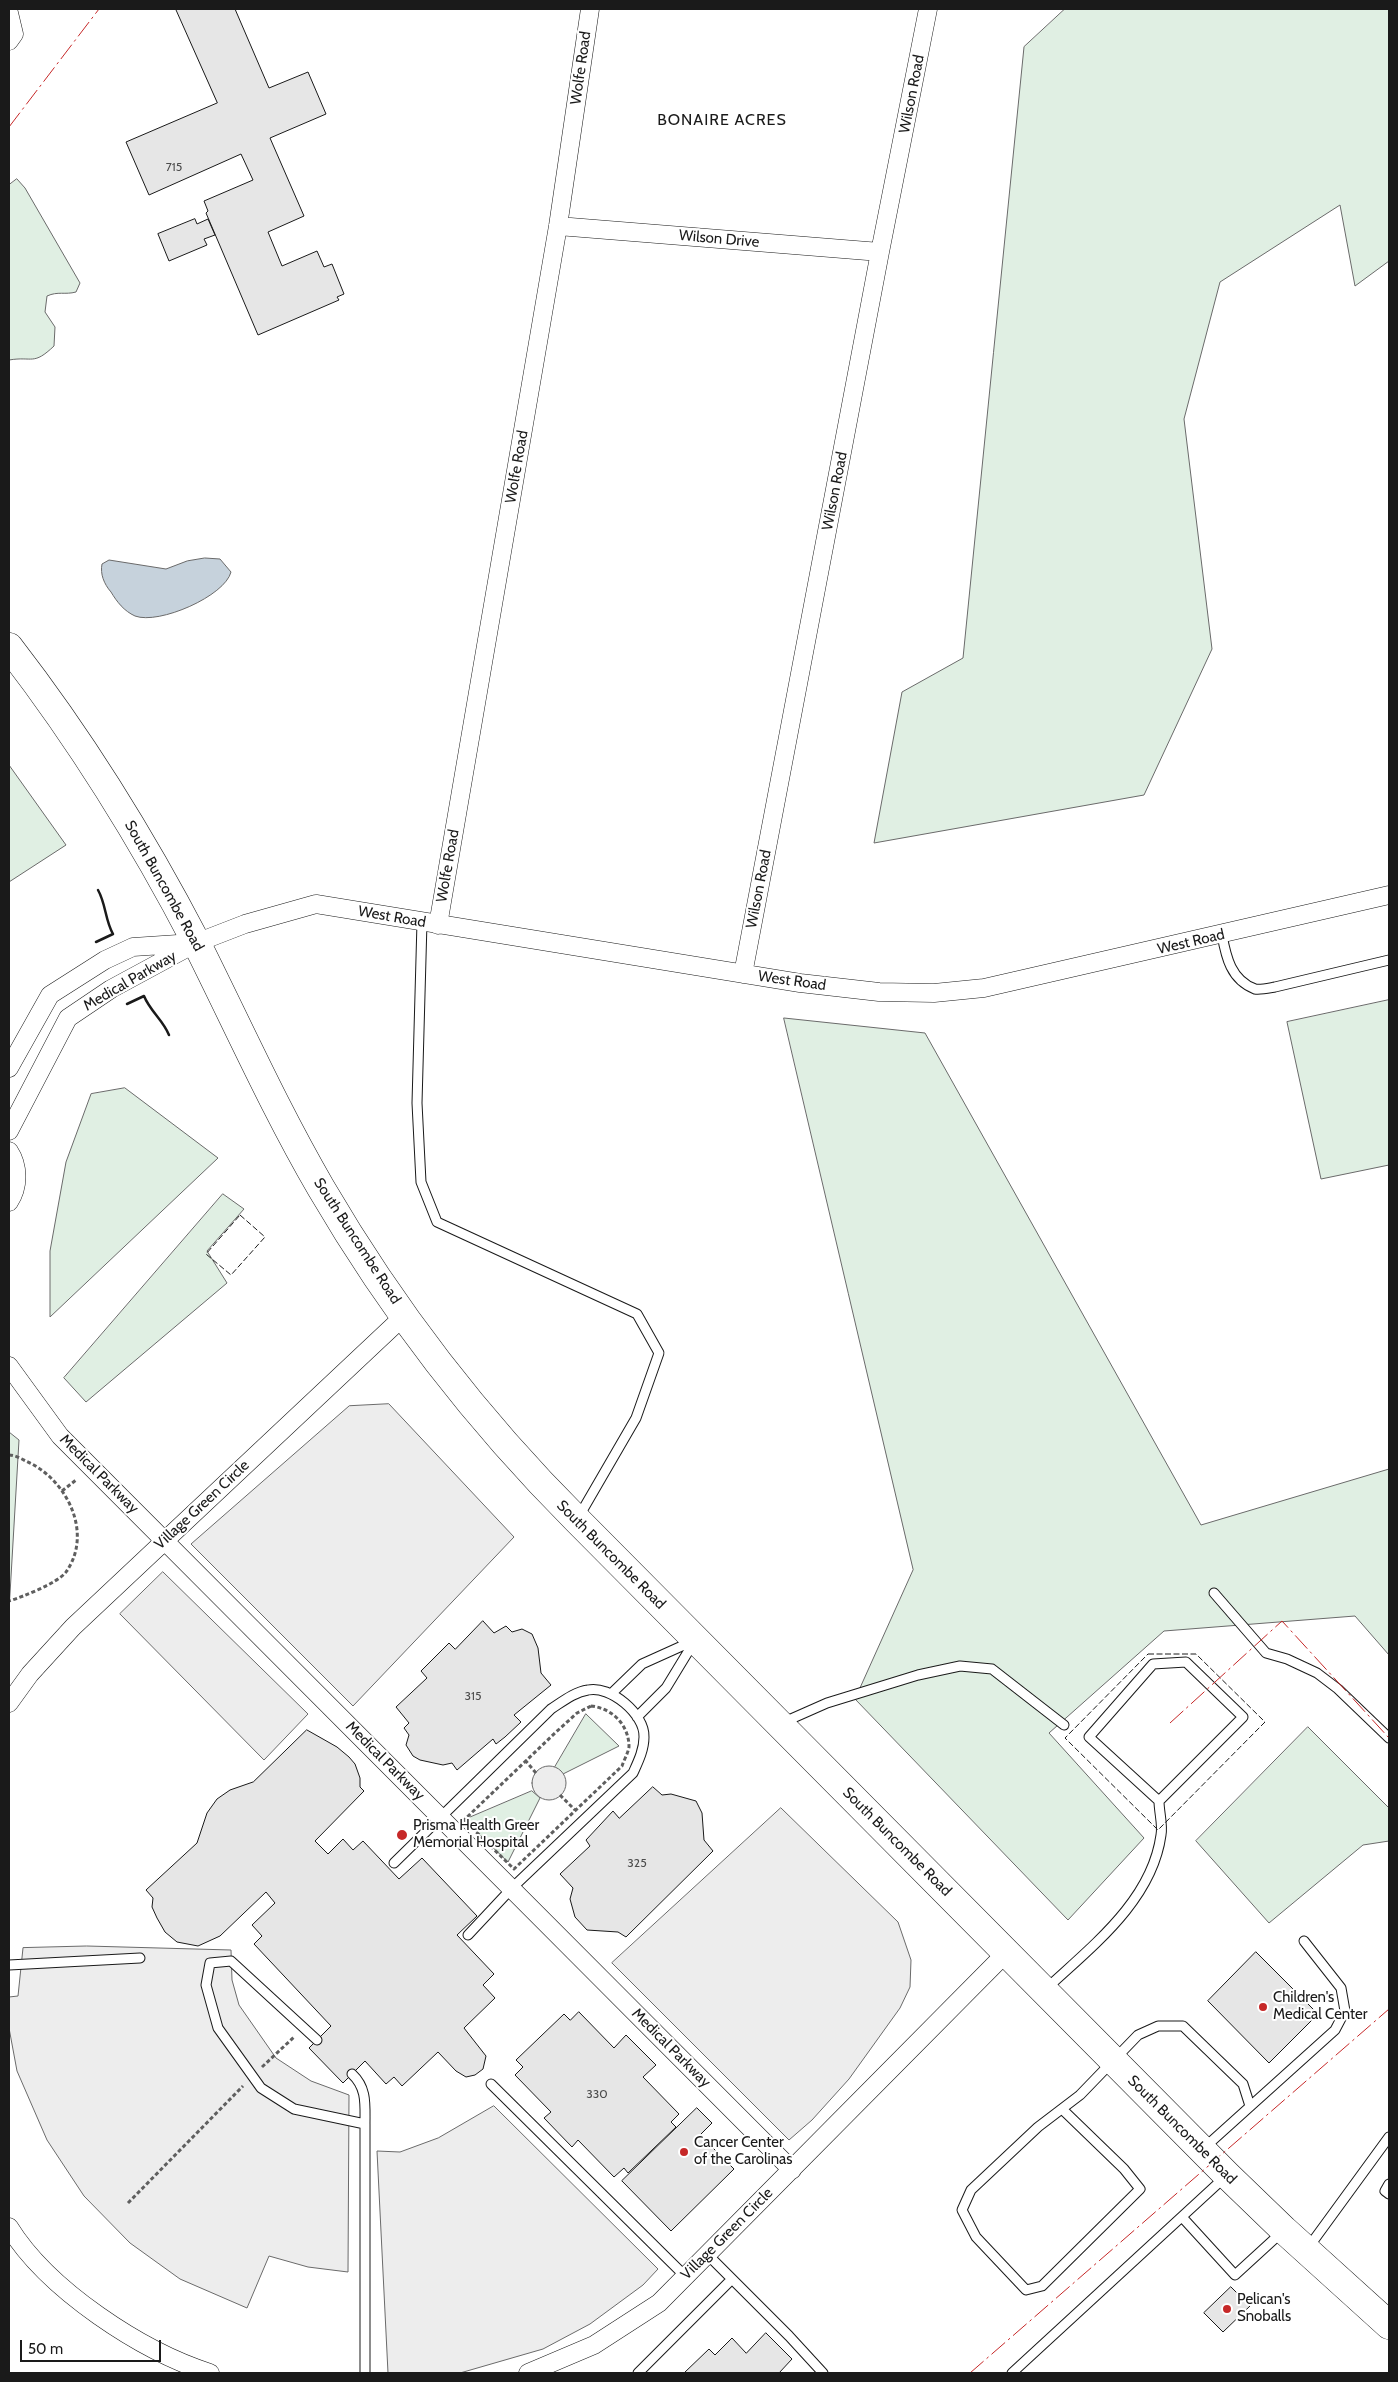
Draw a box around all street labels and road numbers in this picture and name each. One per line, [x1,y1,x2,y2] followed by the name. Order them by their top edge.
[567,30,595,106] street label: Wolfe Road
[896,53,928,135] street label: Wilson Road
[678,227,760,251] street label: Wilson Drive
[502,429,532,505] street label: Wolfe Road
[819,450,851,532] street label: Wilson Road
[121,818,207,954] street label: South Buncombe Road
[433,828,463,904] street label: Wolfe Road
[743,848,775,930] street label: Wilson Road
[357,902,427,932] street label: West Road
[1156,926,1226,958] street label: West Road
[80,947,180,1015] street label: Medical Parkway
[757,967,827,995] street label: West Road
[310,1175,404,1307] street label: South Buncombe Road
[56,1431,142,1517] street label: Medical Parkway
[151,1457,253,1553] street label: Village Green Circle
[553,1497,669,1613] street label: South Buncombe Road
[342,1718,428,1804] street label: Medical Parkway
[839,1784,955,1900] street label: South Buncombe Road
[628,2005,714,2091] street label: Medical Parkway
[1124,2072,1240,2188] street label: South Buncombe Road
[677,2184,777,2284] street label: Village Green Circle

